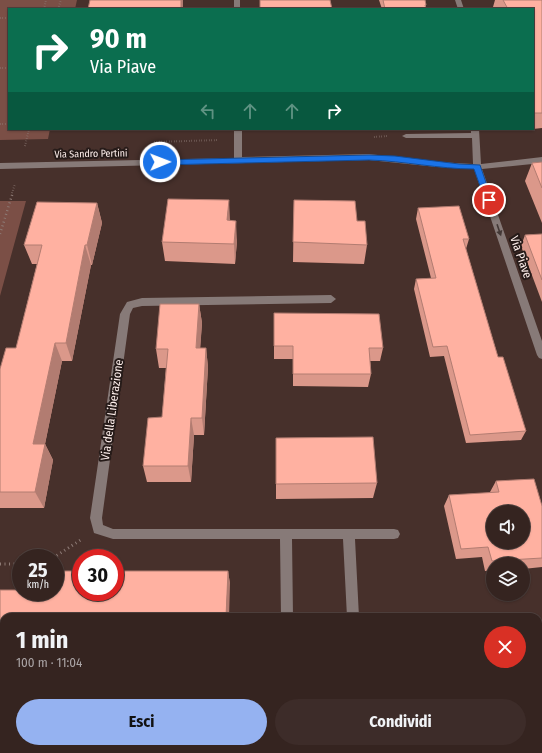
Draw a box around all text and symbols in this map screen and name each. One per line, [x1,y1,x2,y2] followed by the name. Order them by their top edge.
[90,22,147,55] text: 90 m
[24,24,76,76] icon: right
[90,56,156,78] text: Via Piave
[197,100,219,122] icon: left
[239,100,261,122] icon: ahead
[281,100,303,122] icon: ahead
[323,100,345,122] icon: right
[139,141,181,183] position arrow
[54,147,128,161] street label: Via Sandro Pertini
[472,183,506,217] pin
[478,189,500,211] icon: arrive
[496,224,502,236] one-way arrow
[507,234,535,280] street label: Via Piave
[98,359,126,461] street label: Via della Liberazione
[486,505,530,601] map controls
[486,505,530,549] button: sound
[72,549,124,601] speed limit sign: 30
[486,557,530,601] button: layers
[28,558,48,582] text: 25
[27,579,49,591] text: km/h
[16,626,68,654] text: 1 min
[484,626,526,668] button: close
[16,655,82,670] text: 100 m · 11:04
[16,699,267,745] button: Esci
[275,699,526,745] button: Condividi

